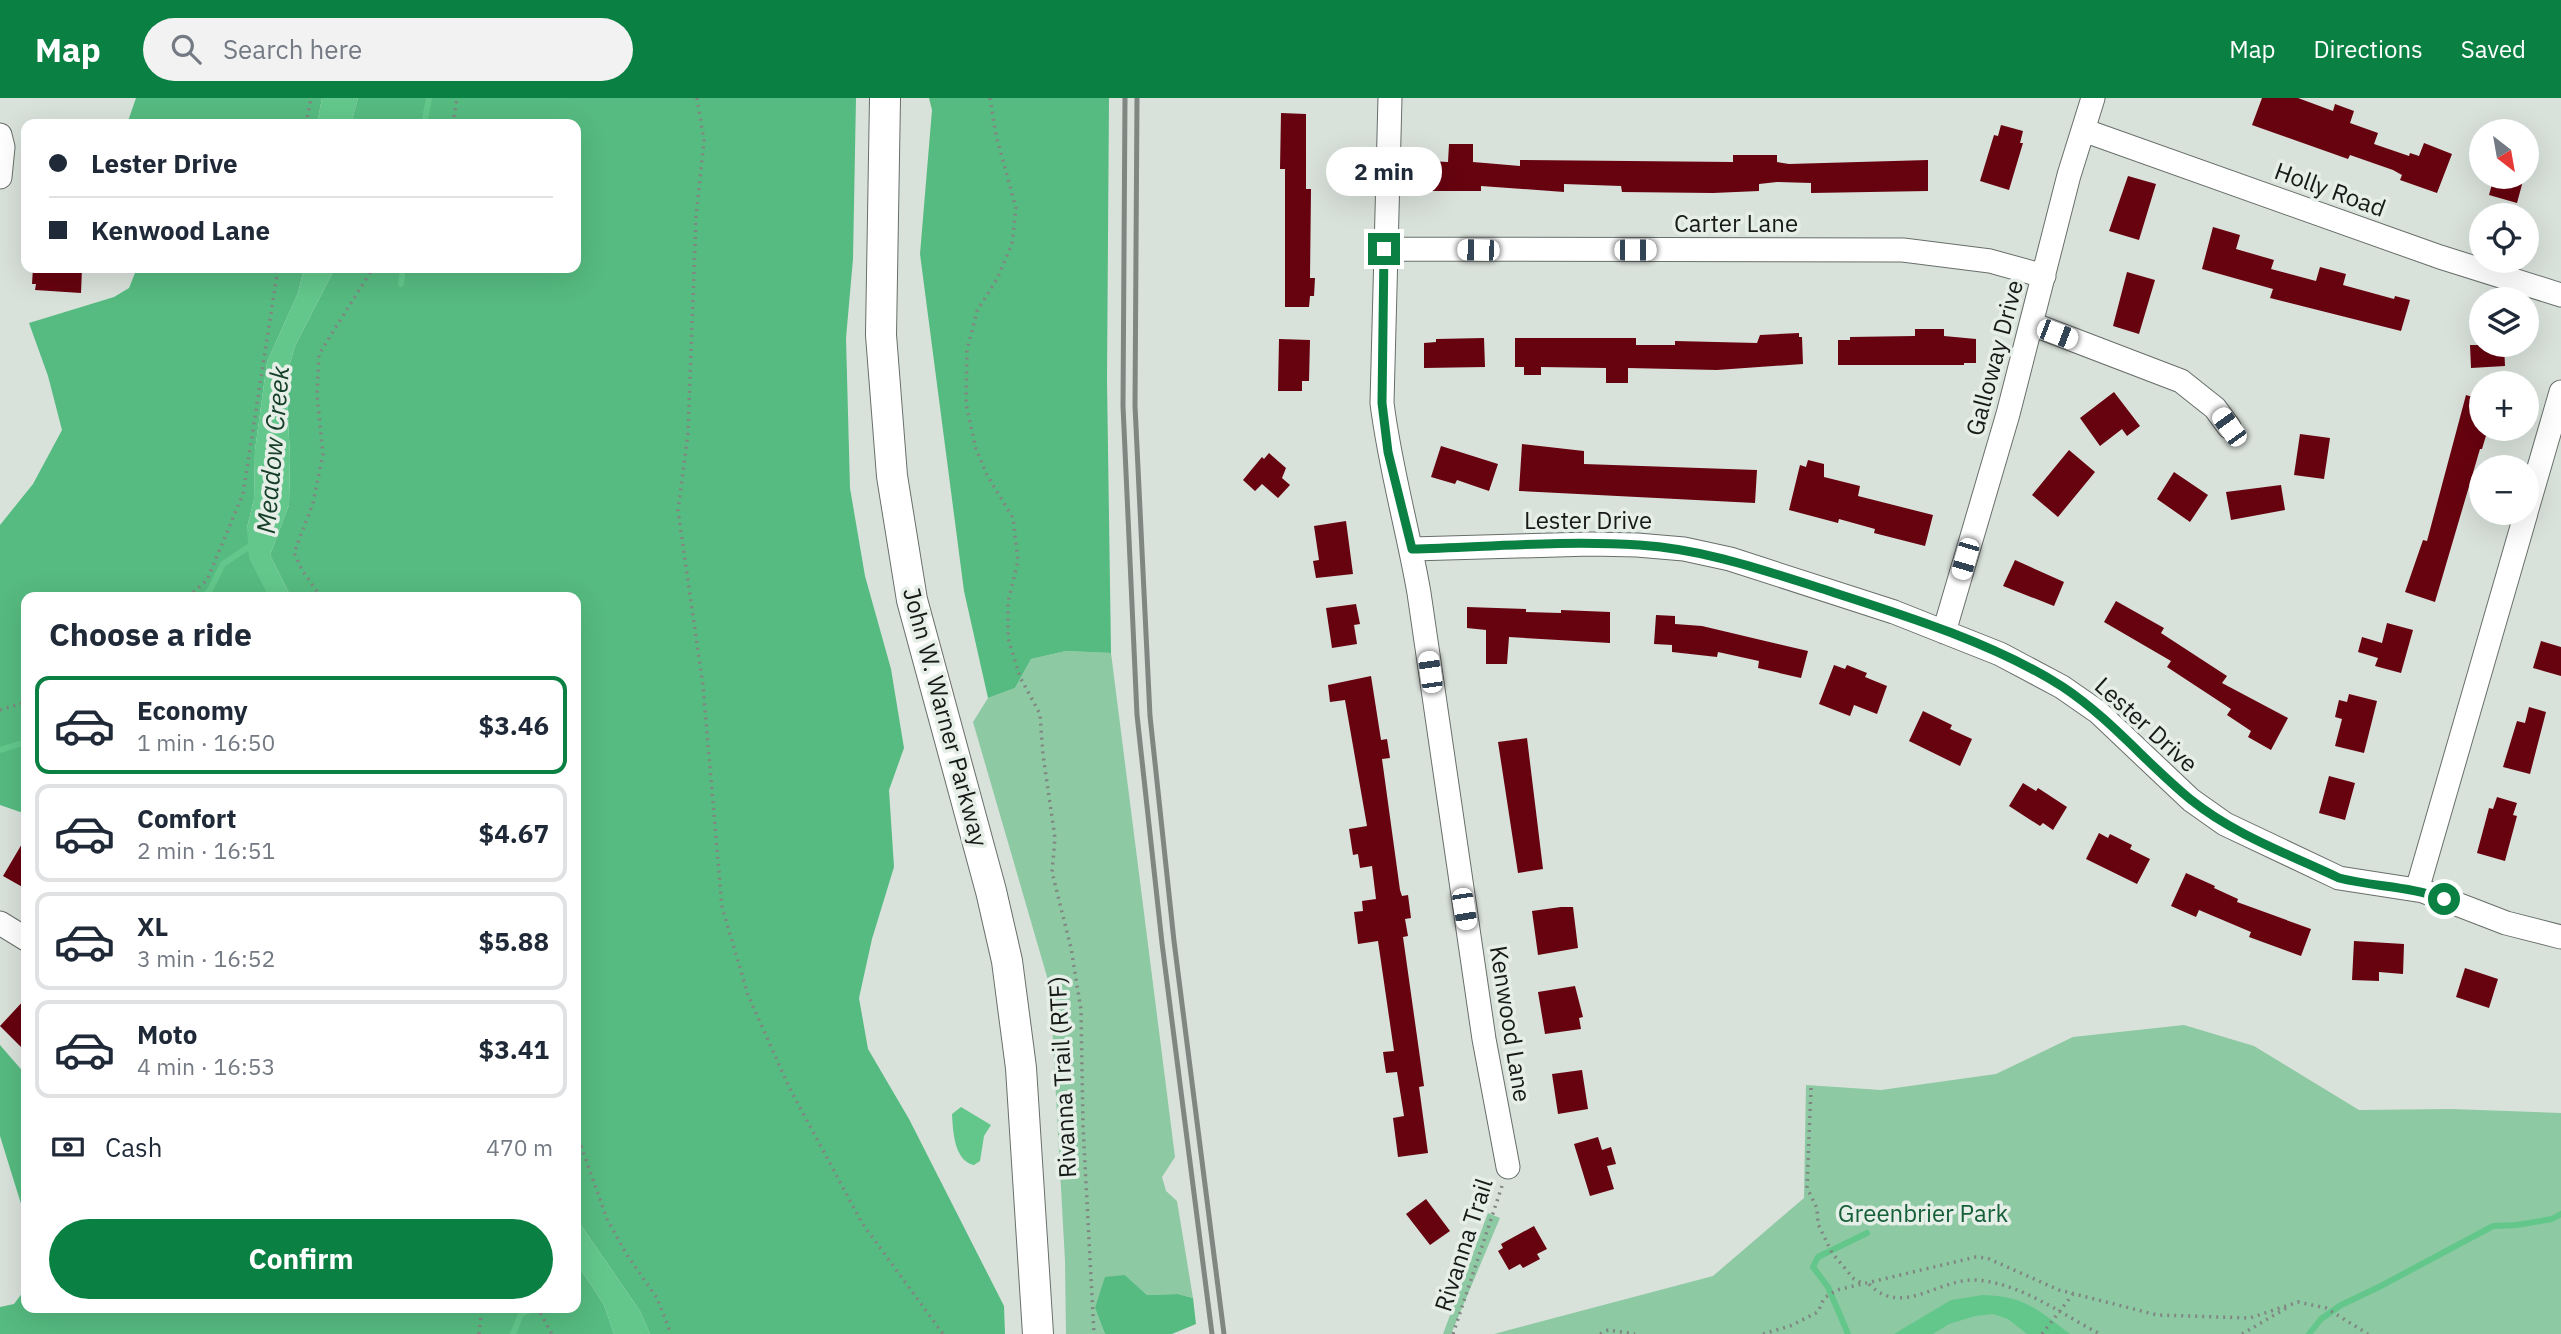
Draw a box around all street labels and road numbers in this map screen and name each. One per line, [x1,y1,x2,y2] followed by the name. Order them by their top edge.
[2270,154,2390,224] street label: Holly Road
[1674,207,1798,239] street label: Carter Lane
[1958,276,2030,439] street label: Galloway Drive
[1524,504,1652,536] street label: Lester Drive
[896,584,996,850] street label: John W. Warner Parkway
[2088,669,2205,779] street label: Lester Drive
[1483,943,1539,1104] street label: Kenwood Lane
[1041,975,1083,1179] street label: Rivanna Trail (RTF)
[1426,1174,1500,1315] street label: Rivanna Trail

